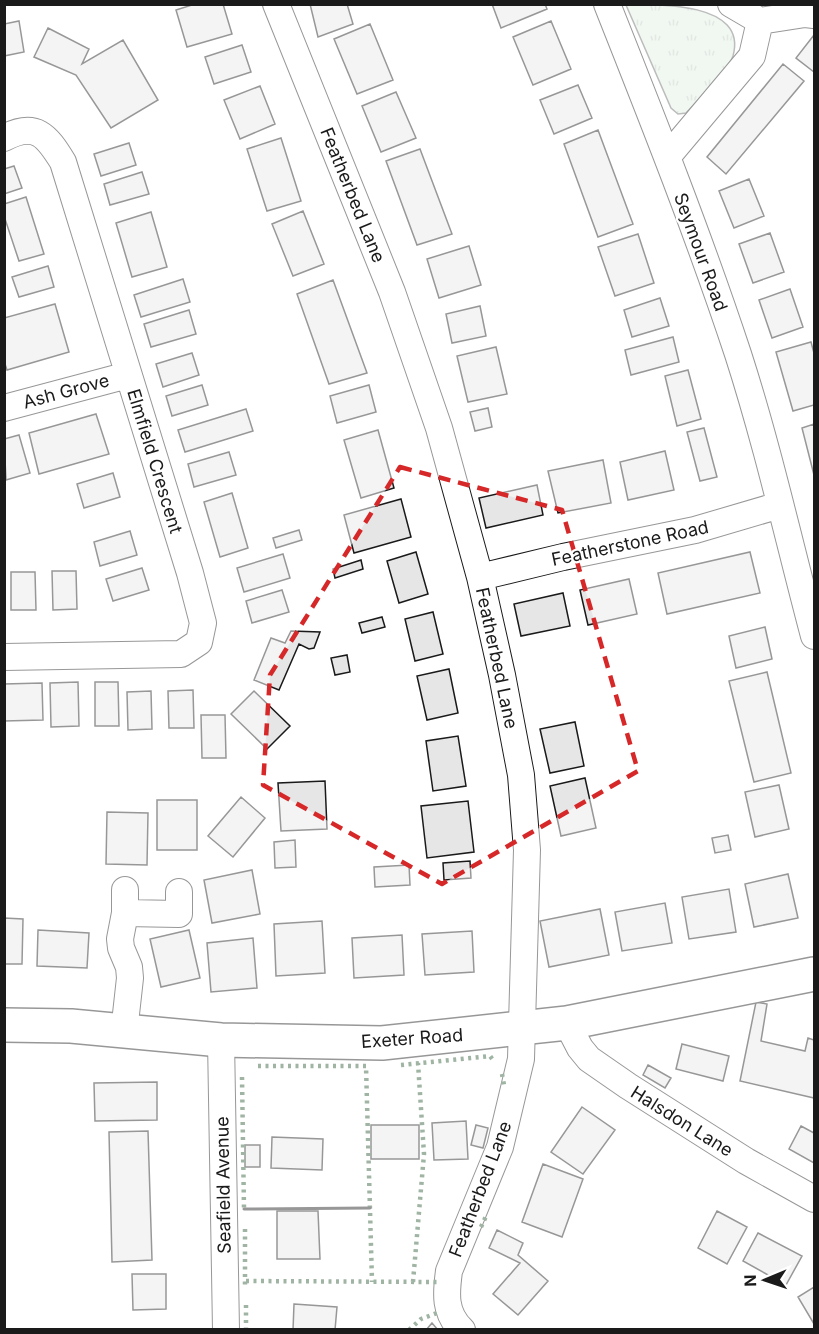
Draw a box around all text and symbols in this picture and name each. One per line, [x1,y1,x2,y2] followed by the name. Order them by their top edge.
[316,124,390,266] street label: Featherbed Lane
[670,190,732,314] street label: Seymour Road
[21,369,111,413] street label: Ash Grove
[123,386,187,536] street label: Elmfield Crescent
[550,516,710,570] street label: Featherstone Road
[472,585,522,731] street label: Featherbed Lane
[360,1024,464,1052] street label: Exeter Road
[627,1081,737,1161] street label: Halsdon Lane
[211,1116,235,1254] street label: Seafield Avenue
[444,1118,516,1260] street label: Featherbed Lane
[735,1250,795,1310] north arrow
[740,1274,760,1287] text: N

